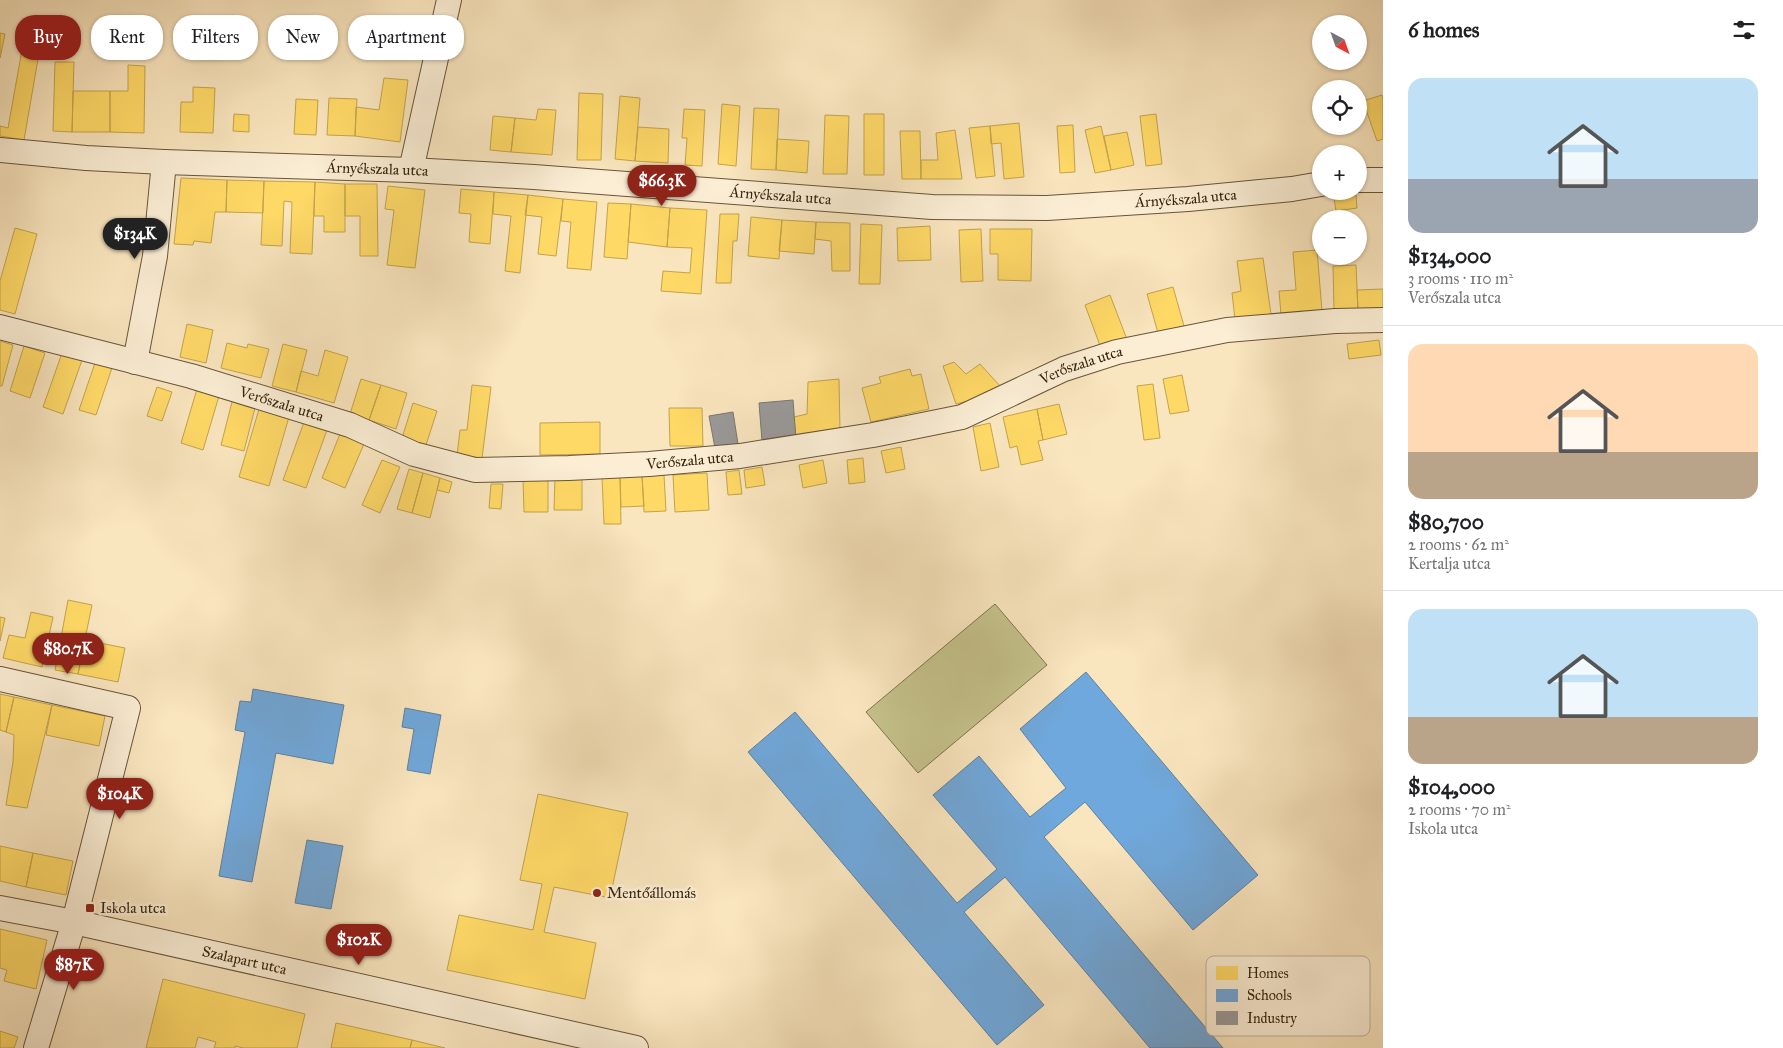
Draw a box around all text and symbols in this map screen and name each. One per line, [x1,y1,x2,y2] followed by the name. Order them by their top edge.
[15,15,81,60] chip: Buy
[91,15,163,60] chip: Rent
[173,15,258,60] chip: Filters
[268,15,338,60] chip: New
[348,15,464,60] chip: Apartment
[1312,15,1368,70] north arrow
[1312,15,1367,265] map controls
[1730,16,1758,44] icon: filters
[1408,17,1480,43] text: 6 homes
[1312,80,1367,135] button: locate
[1538,111,1628,201] icon: home
[1312,145,1367,200] button: +
[325,157,430,180] street label: Árnyékszala utca
[621,164,703,207] pin: $66.3K
[638,171,686,190] text: $66.3K
[728,182,833,208] street label: Árnyékszala utca
[1133,185,1238,211] street label: Árnyékszala utca
[1312,210,1367,265] button: −
[100,218,170,260] pin: $134K
[114,224,156,243] text: $134K
[1408,243,1492,269] text: $134,000
[1408,269,1513,288] text: 3 rooms · 110 m²
[1408,288,1501,307] text: Verőszala utca
[1036,342,1125,389] street label: Verőszala utca
[1538,376,1628,466] icon: home
[236,382,327,426] street label: Verőszala utca
[645,448,735,473] street label: Verőszala utca
[1408,509,1484,535] text: $80,700
[1408,535,1509,554] text: 2 rooms · 62 m²
[1408,554,1490,573] text: Kertalja utca
[27,632,109,675] pin: $80.7K
[43,639,93,658] text: $80.7K
[1538,641,1628,731] icon: home
[1408,774,1495,800] text: $104,000
[85,778,155,820] pin: $104K
[97,784,143,803] text: $104K
[1408,800,1511,819] text: 2 rooms · 70 m²
[1408,819,1478,838] text: Iskola utca
[607,884,696,902] place label: Mentőállomás
[591,887,603,899] marker: Mentőállomás
[100,899,166,917] place label: Iskola utca
[84,902,96,914] marker: Iskola utca
[324,924,394,966] pin: $102K
[337,930,381,949] text: $102K
[200,942,289,979] street label: Szalapart utca
[44,948,104,991] pin: $87K
[55,955,93,974] text: $87K
[1206,956,1370,1036] legend
[1247,965,1289,982] text: Homes
[1247,987,1292,1004] text: Schools
[1247,1010,1297,1027] text: Industry

